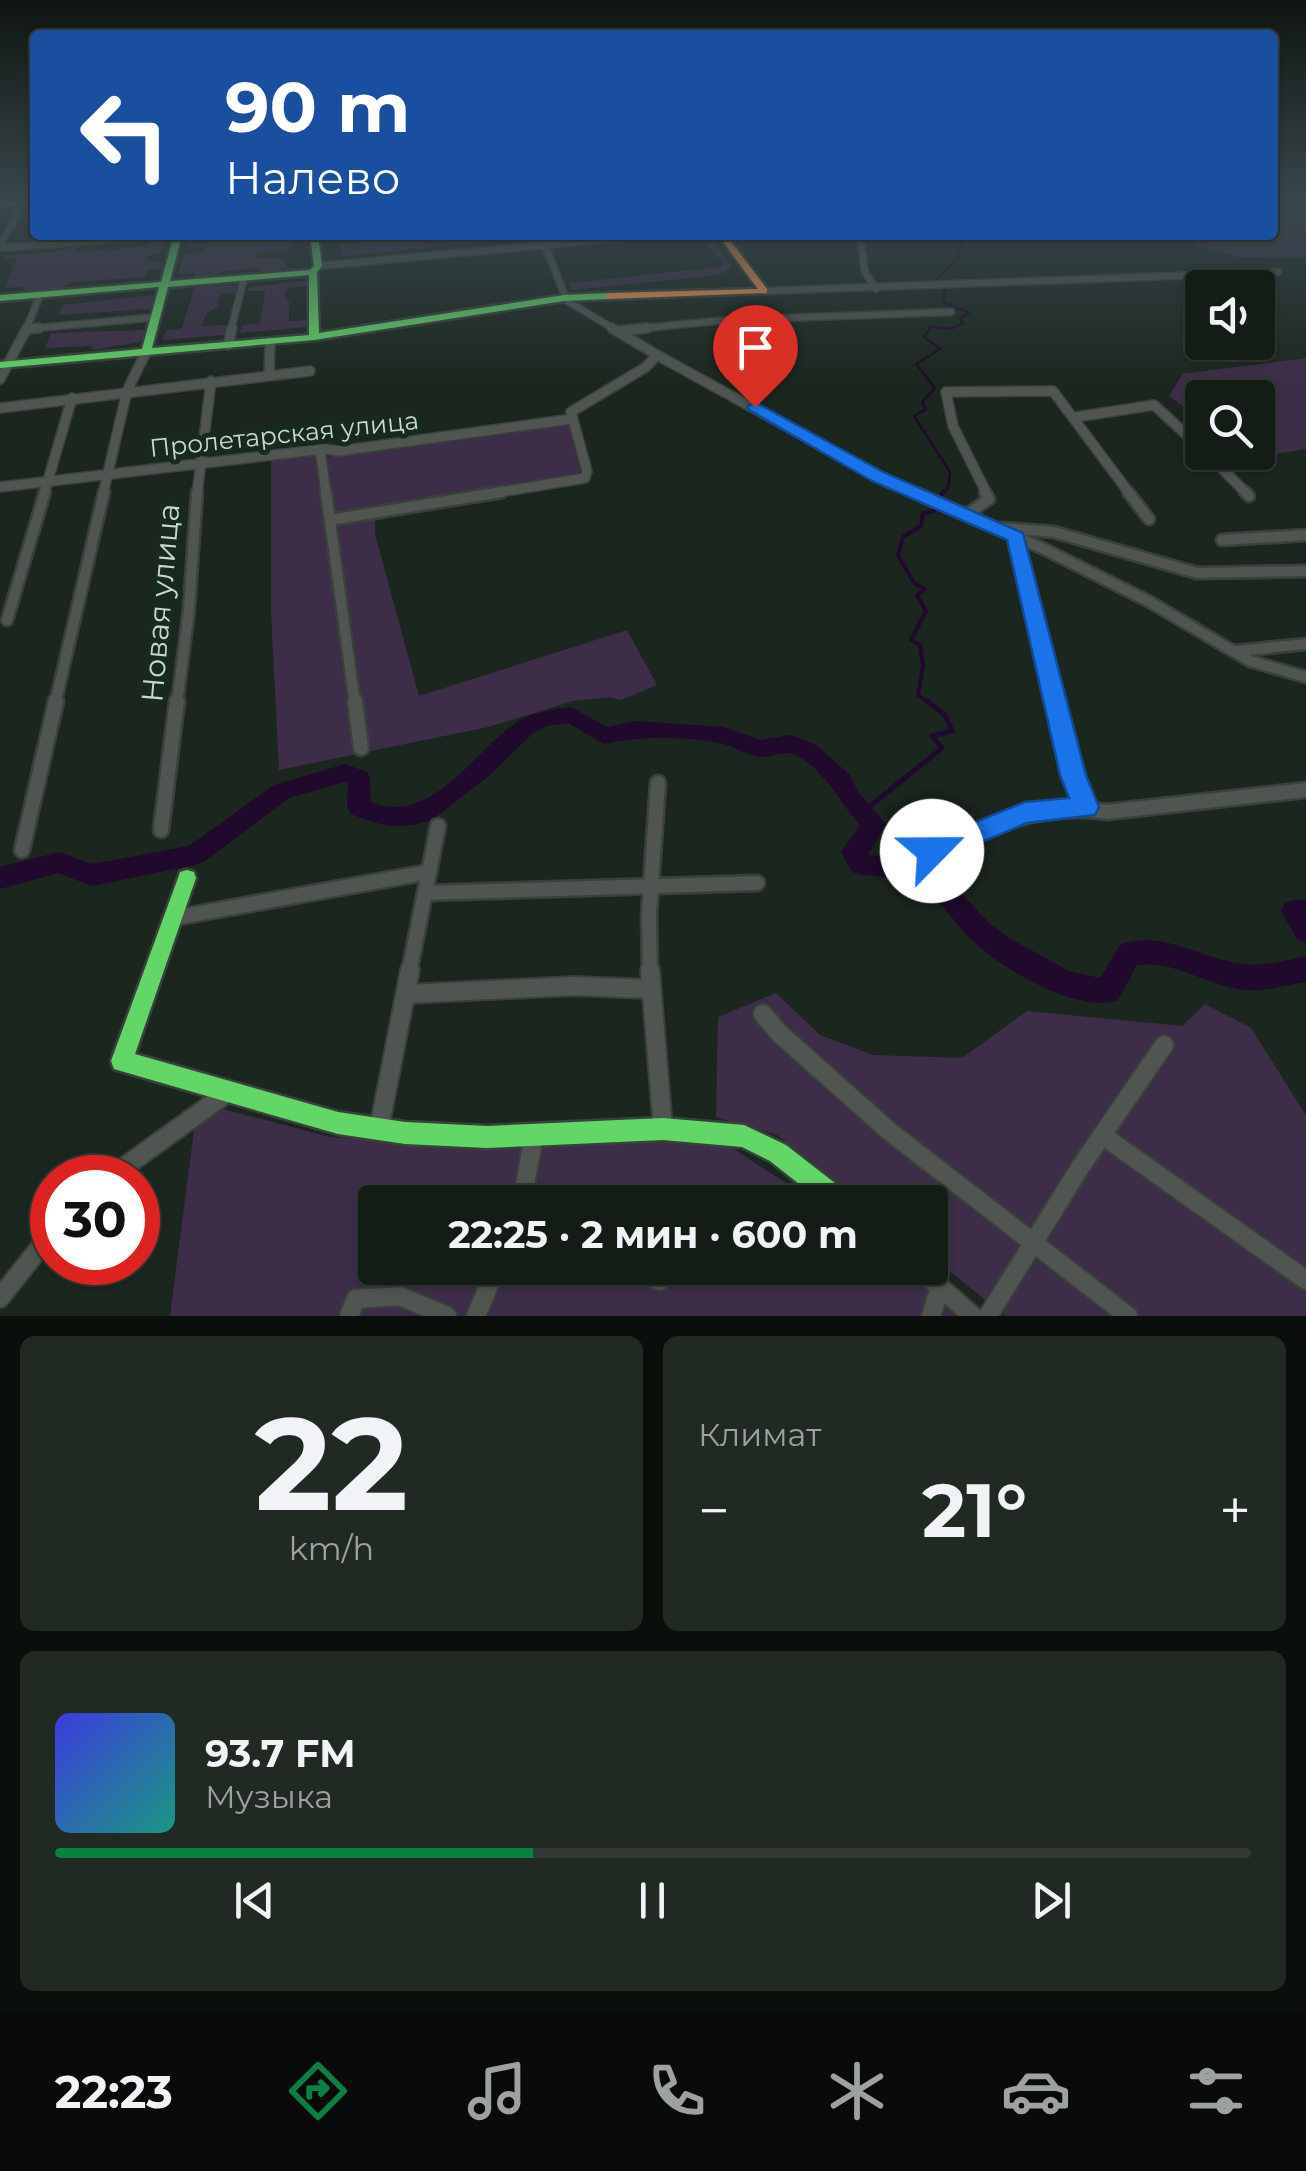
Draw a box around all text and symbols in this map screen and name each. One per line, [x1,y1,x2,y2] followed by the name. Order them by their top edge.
[225,64,410,150] text: 90 m
[60,70,190,200] icon: left
[225,150,400,205] text: Налево
[1185,270,1275,470] map controls
[1185,270,1275,360] button: sound
[713,305,798,408] pin
[728,320,783,375] icon: arrive
[1185,380,1275,470] button: search
[148,405,420,463] street label: Пролетарская улица
[133,502,188,704] street label: Новая улица
[880,799,984,903] position arrow
[30,1155,160,1285] speed limit sign: 30
[448,1211,858,1258] text: 22:25 · 2 мин · 600 m
[255,1384,408,1543] text: 22
[698,1415,821,1454] text: Климат
[922,1464,1027,1556] text: 21°
[698,1477,730,1544] text: −
[1219,1477,1251,1544] text: +
[289,1529,374,1568] text: km/h
[205,1730,356,1777] text: 93.7 FM
[205,1777,333,1816] text: Музыка
[227,1873,282,1928] icon: previous
[625,1873,680,1928] icon: pause
[1024,1873,1079,1928] icon: next
[283,2056,353,2126] icon: directions
[462,2056,532,2126] icon: music
[642,2056,712,2126] icon: phone
[822,2056,892,2126] icon: climate
[1001,2056,1071,2126] icon: car
[1181,2056,1251,2126] icon: filters
[55,2064,173,2119] text: 22:23

